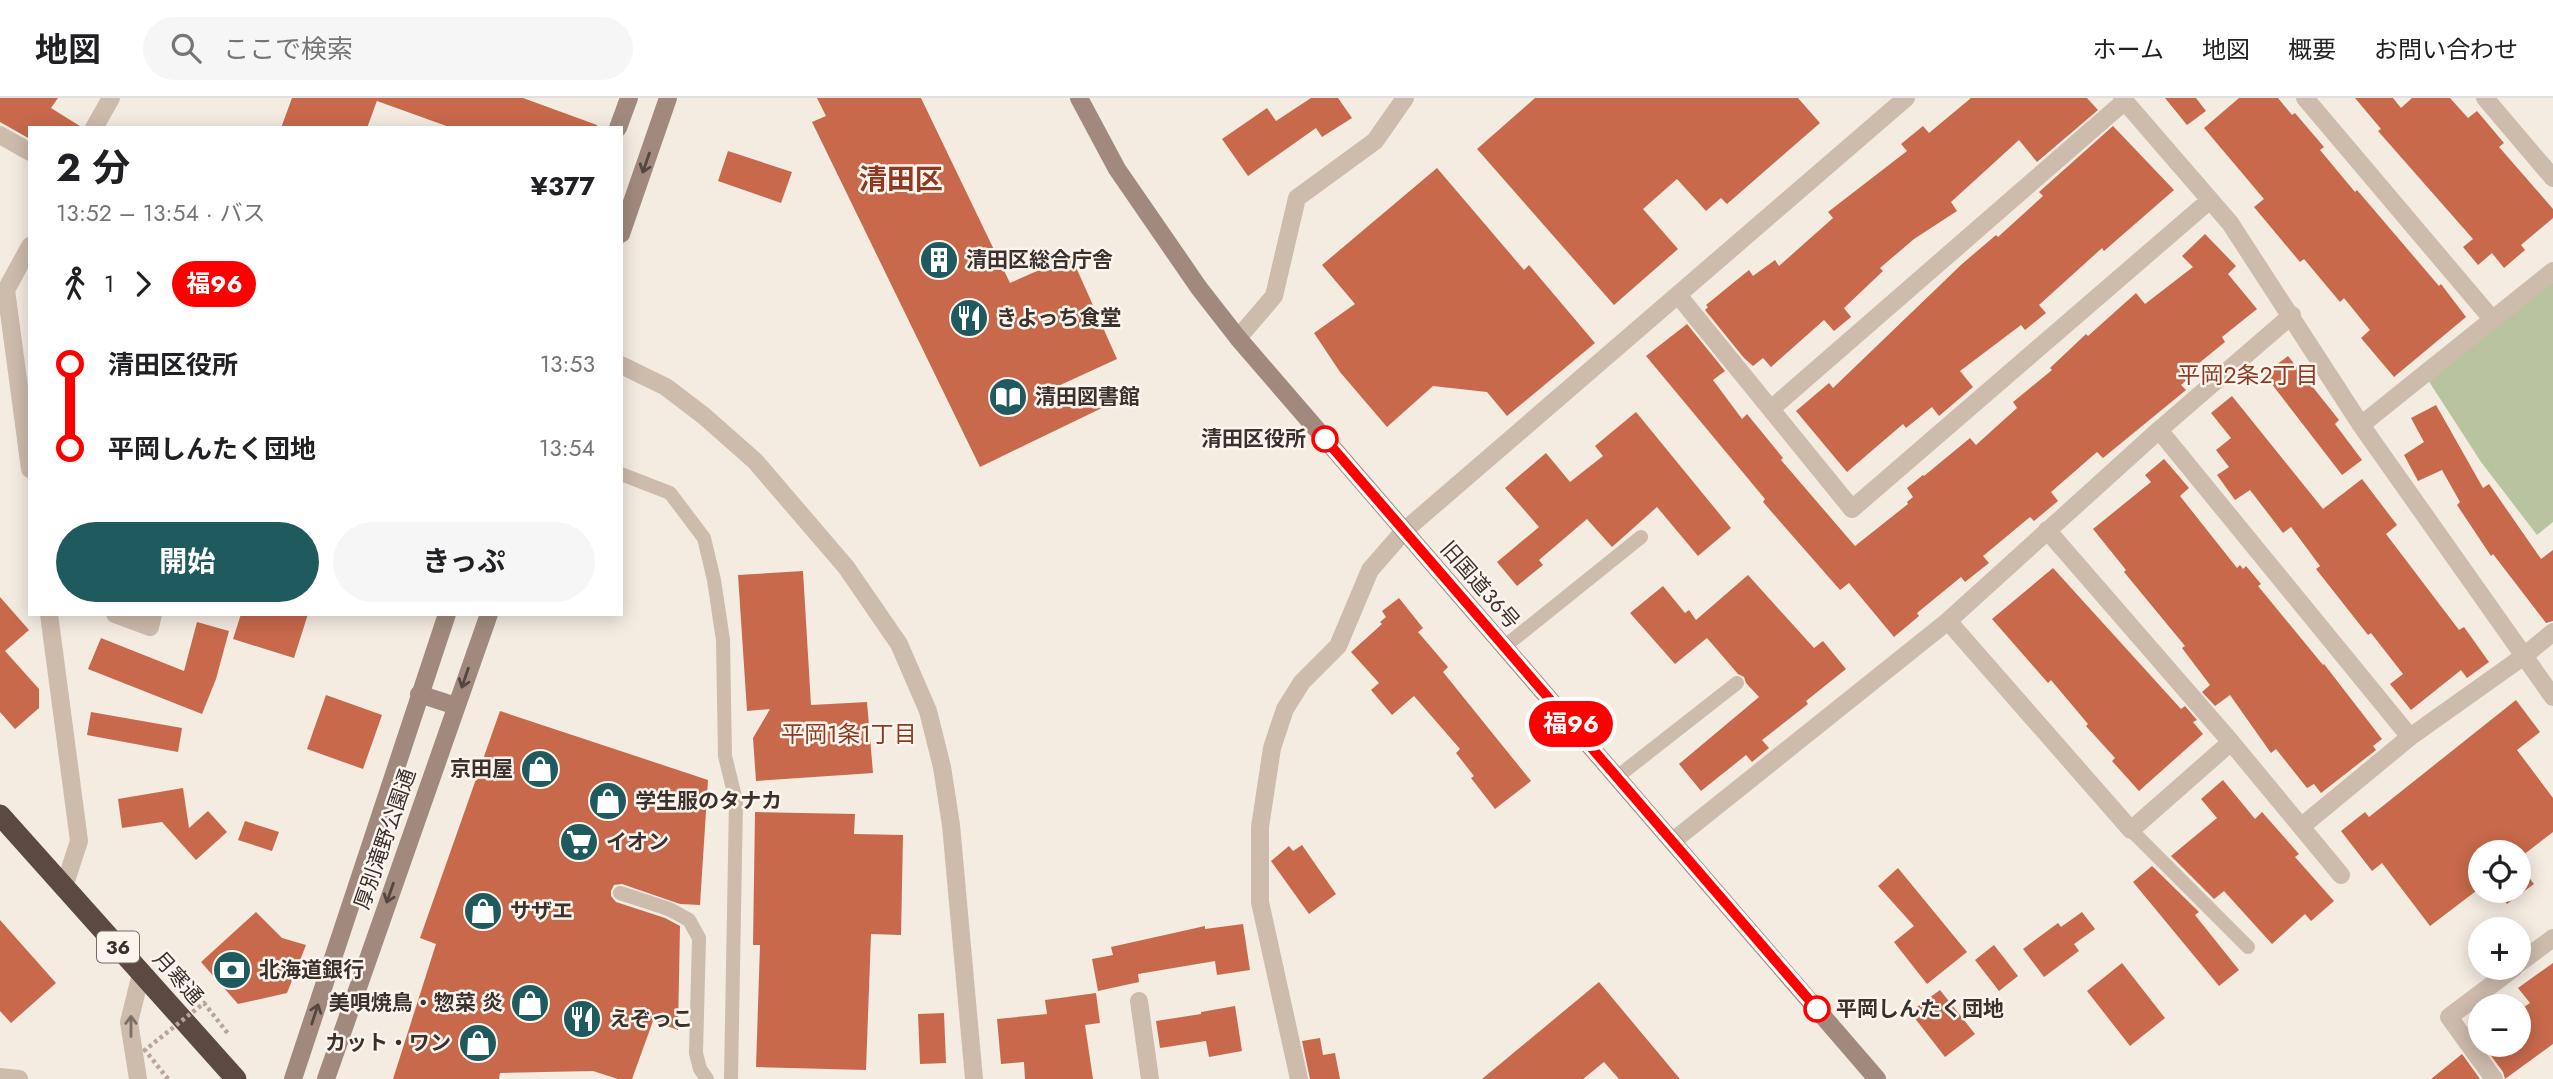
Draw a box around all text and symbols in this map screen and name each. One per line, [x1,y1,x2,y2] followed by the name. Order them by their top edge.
[143,17,633,80] search box
[35,26,101,73] text: 地図
[167,29,205,67] icon: search
[223,30,353,68] text: ここで検索
[2093,32,2164,67] text: ホーム
[2202,32,2250,67] text: 地図
[2288,32,2336,67] text: 概要
[2374,32,2518,67] text: お問い合わせ
[56,140,130,195] text: 2 分
[639,151,651,173] one-way arrow
[859,159,943,200] district label: 清田区
[530,167,595,205] text: ¥377
[56,196,266,230] text: 13:52 – 13:54 · バス
[918,239,960,281] building icon: 清田区総合庁舎
[966,245,1113,275] place label: 清田区総合庁舎
[56,265,94,303] icon: walk
[124,265,162,303] icon: forward
[186,266,242,301] text: 福96
[104,267,114,301] text: 1
[948,297,990,339] restaurant icon: きよっち食堂
[996,303,1121,333] place label: きよっち食堂
[108,346,238,384] text: 清田区役所
[540,347,595,381] text: 13:53
[2177,358,2319,392] district label: 平岡2条2丁目
[987,376,1029,418] library icon: 清田図書館
[1035,382,1140,412] place label: 清田図書館
[1201,424,1306,454] place label: 清田区役所
[1312,426,1338,452] marker: 清田区役所
[108,430,316,468] text: 平岡しんたく団地
[539,431,595,465] text: 13:54
[56,522,319,602] button: 開始
[333,522,595,602] button: きっぷ
[1433,535,1527,635] street label: 旧国道36号
[458,667,470,689] one-way arrow
[1531,701,1611,747] line badge: 福96
[1543,706,1599,741] text: 福96
[781,717,917,751] district label: 平岡1条1丁目
[519,748,561,790] shop icon: 京田屋
[450,754,513,784] place label: 京田屋
[347,765,423,913] street label: 厚別滝野公園通
[587,780,629,822] shop icon: 学生服のタナカ
[635,786,782,816] place label: 学生服のタナカ
[558,821,600,863] supermarket icon: イオン
[606,827,669,857] place label: イオン
[2468,840,2531,1057] map controls
[2468,840,2531,903] button: locate
[383,882,395,904] one-way arrow
[462,890,504,932] shop icon: サザエ
[510,896,573,926] place label: サザエ
[2468,917,2531,980] button: +
[97,932,139,962] road number: 36
[146,945,210,1011] street label: 月寒通
[211,949,253,991] bank icon: 北海道銀行
[259,955,364,985] place label: 北海道銀行
[509,982,551,1024] shop icon: 美唄焼鳥・惣菜 炎
[329,988,503,1018] place label: 美唄焼鳥・惣菜 炎
[1836,994,2004,1024] place label: 平岡しんたく団地
[2468,994,2531,1057] button: −
[1804,996,1830,1022] marker: 平岡しんたく団地
[561,998,603,1040] restaurant icon: えぞっこ
[309,1003,322,1025] one-way arrow
[609,1004,693,1034] place label: えぞっこ
[124,1015,138,1038] one-way arrow
[457,1022,499,1064] shop icon: カット・ワン
[325,1028,451,1058] place label: カット・ワン

